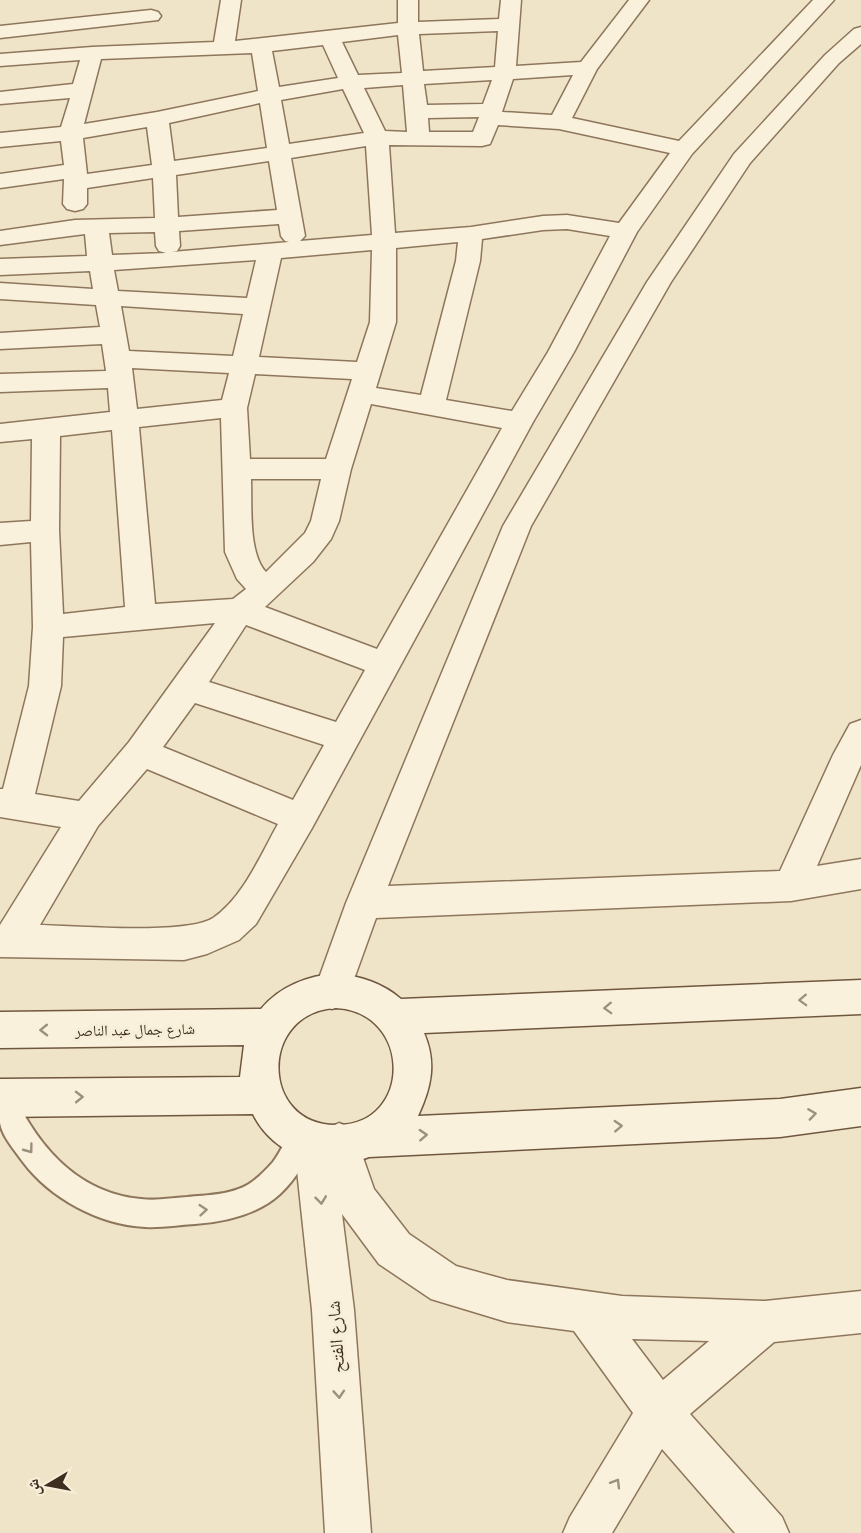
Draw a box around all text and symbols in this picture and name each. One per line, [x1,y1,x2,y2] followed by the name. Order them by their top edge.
[798,993,807,1006] one-way arrow
[603,1001,612,1014] one-way arrow
[74,1018,195,1041] street label: شارع جمال عبد الناصر
[40,1024,49,1036] one-way arrow
[75,1091,84,1103] one-way arrow
[808,1108,817,1121] one-way arrow
[613,1119,622,1132] one-way arrow
[418,1129,427,1141] one-way arrow
[22,1143,33,1154] one-way arrow
[314,1196,326,1205] one-way arrow
[199,1204,208,1217] one-way arrow
[321,1300,350,1374] street label: شارع الفتح
[333,1390,346,1399] one-way arrow
[18,1455,78,1515] north arrow
[21,1477,45,1498] text: ش
[609,1479,621,1489] one-way arrow

